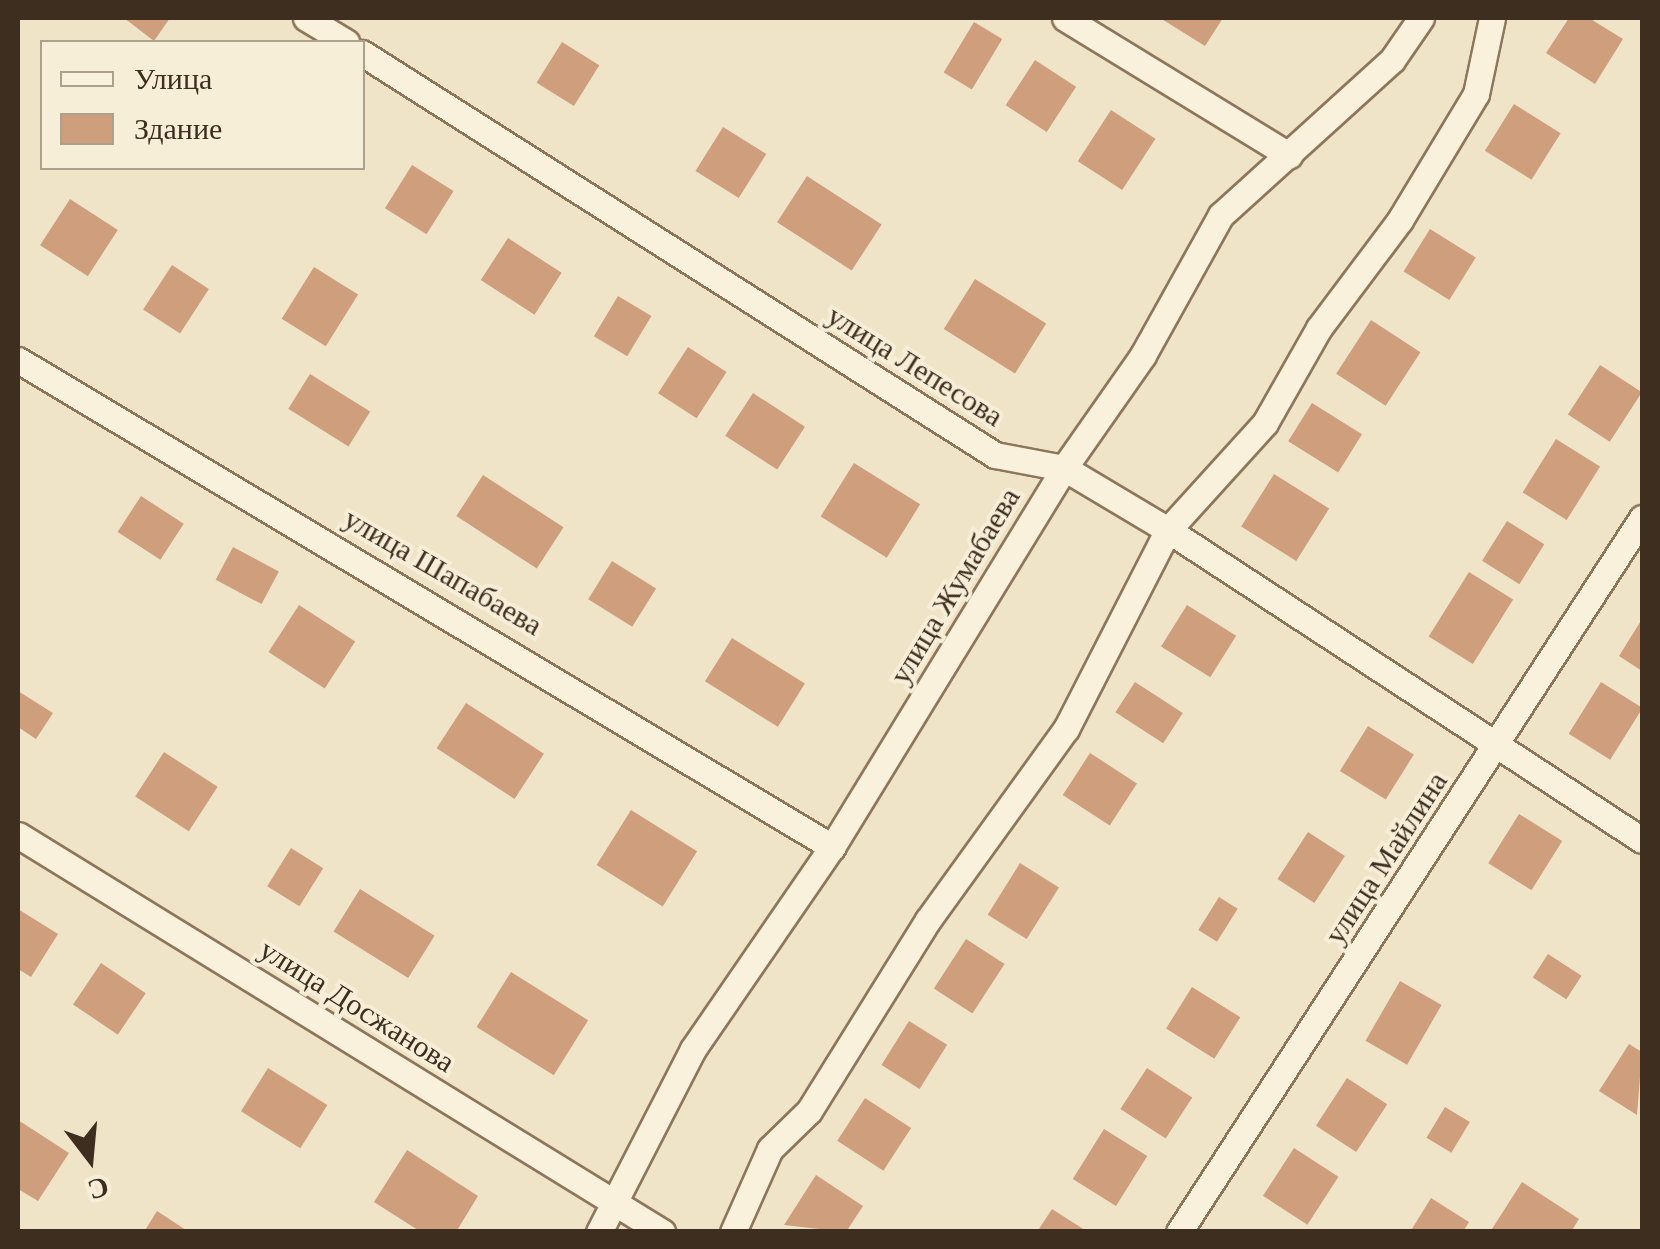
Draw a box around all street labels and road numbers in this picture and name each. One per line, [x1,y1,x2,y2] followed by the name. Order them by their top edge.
[820,298,1010,434] street label: улица Лепесова
[882,481,1028,691] street label: улица Жумабаева
[337,501,549,643] street label: улица Шапабаева
[1317,765,1455,951] street label: улица Майлина
[253,932,461,1080] street label: улица Досжанова

